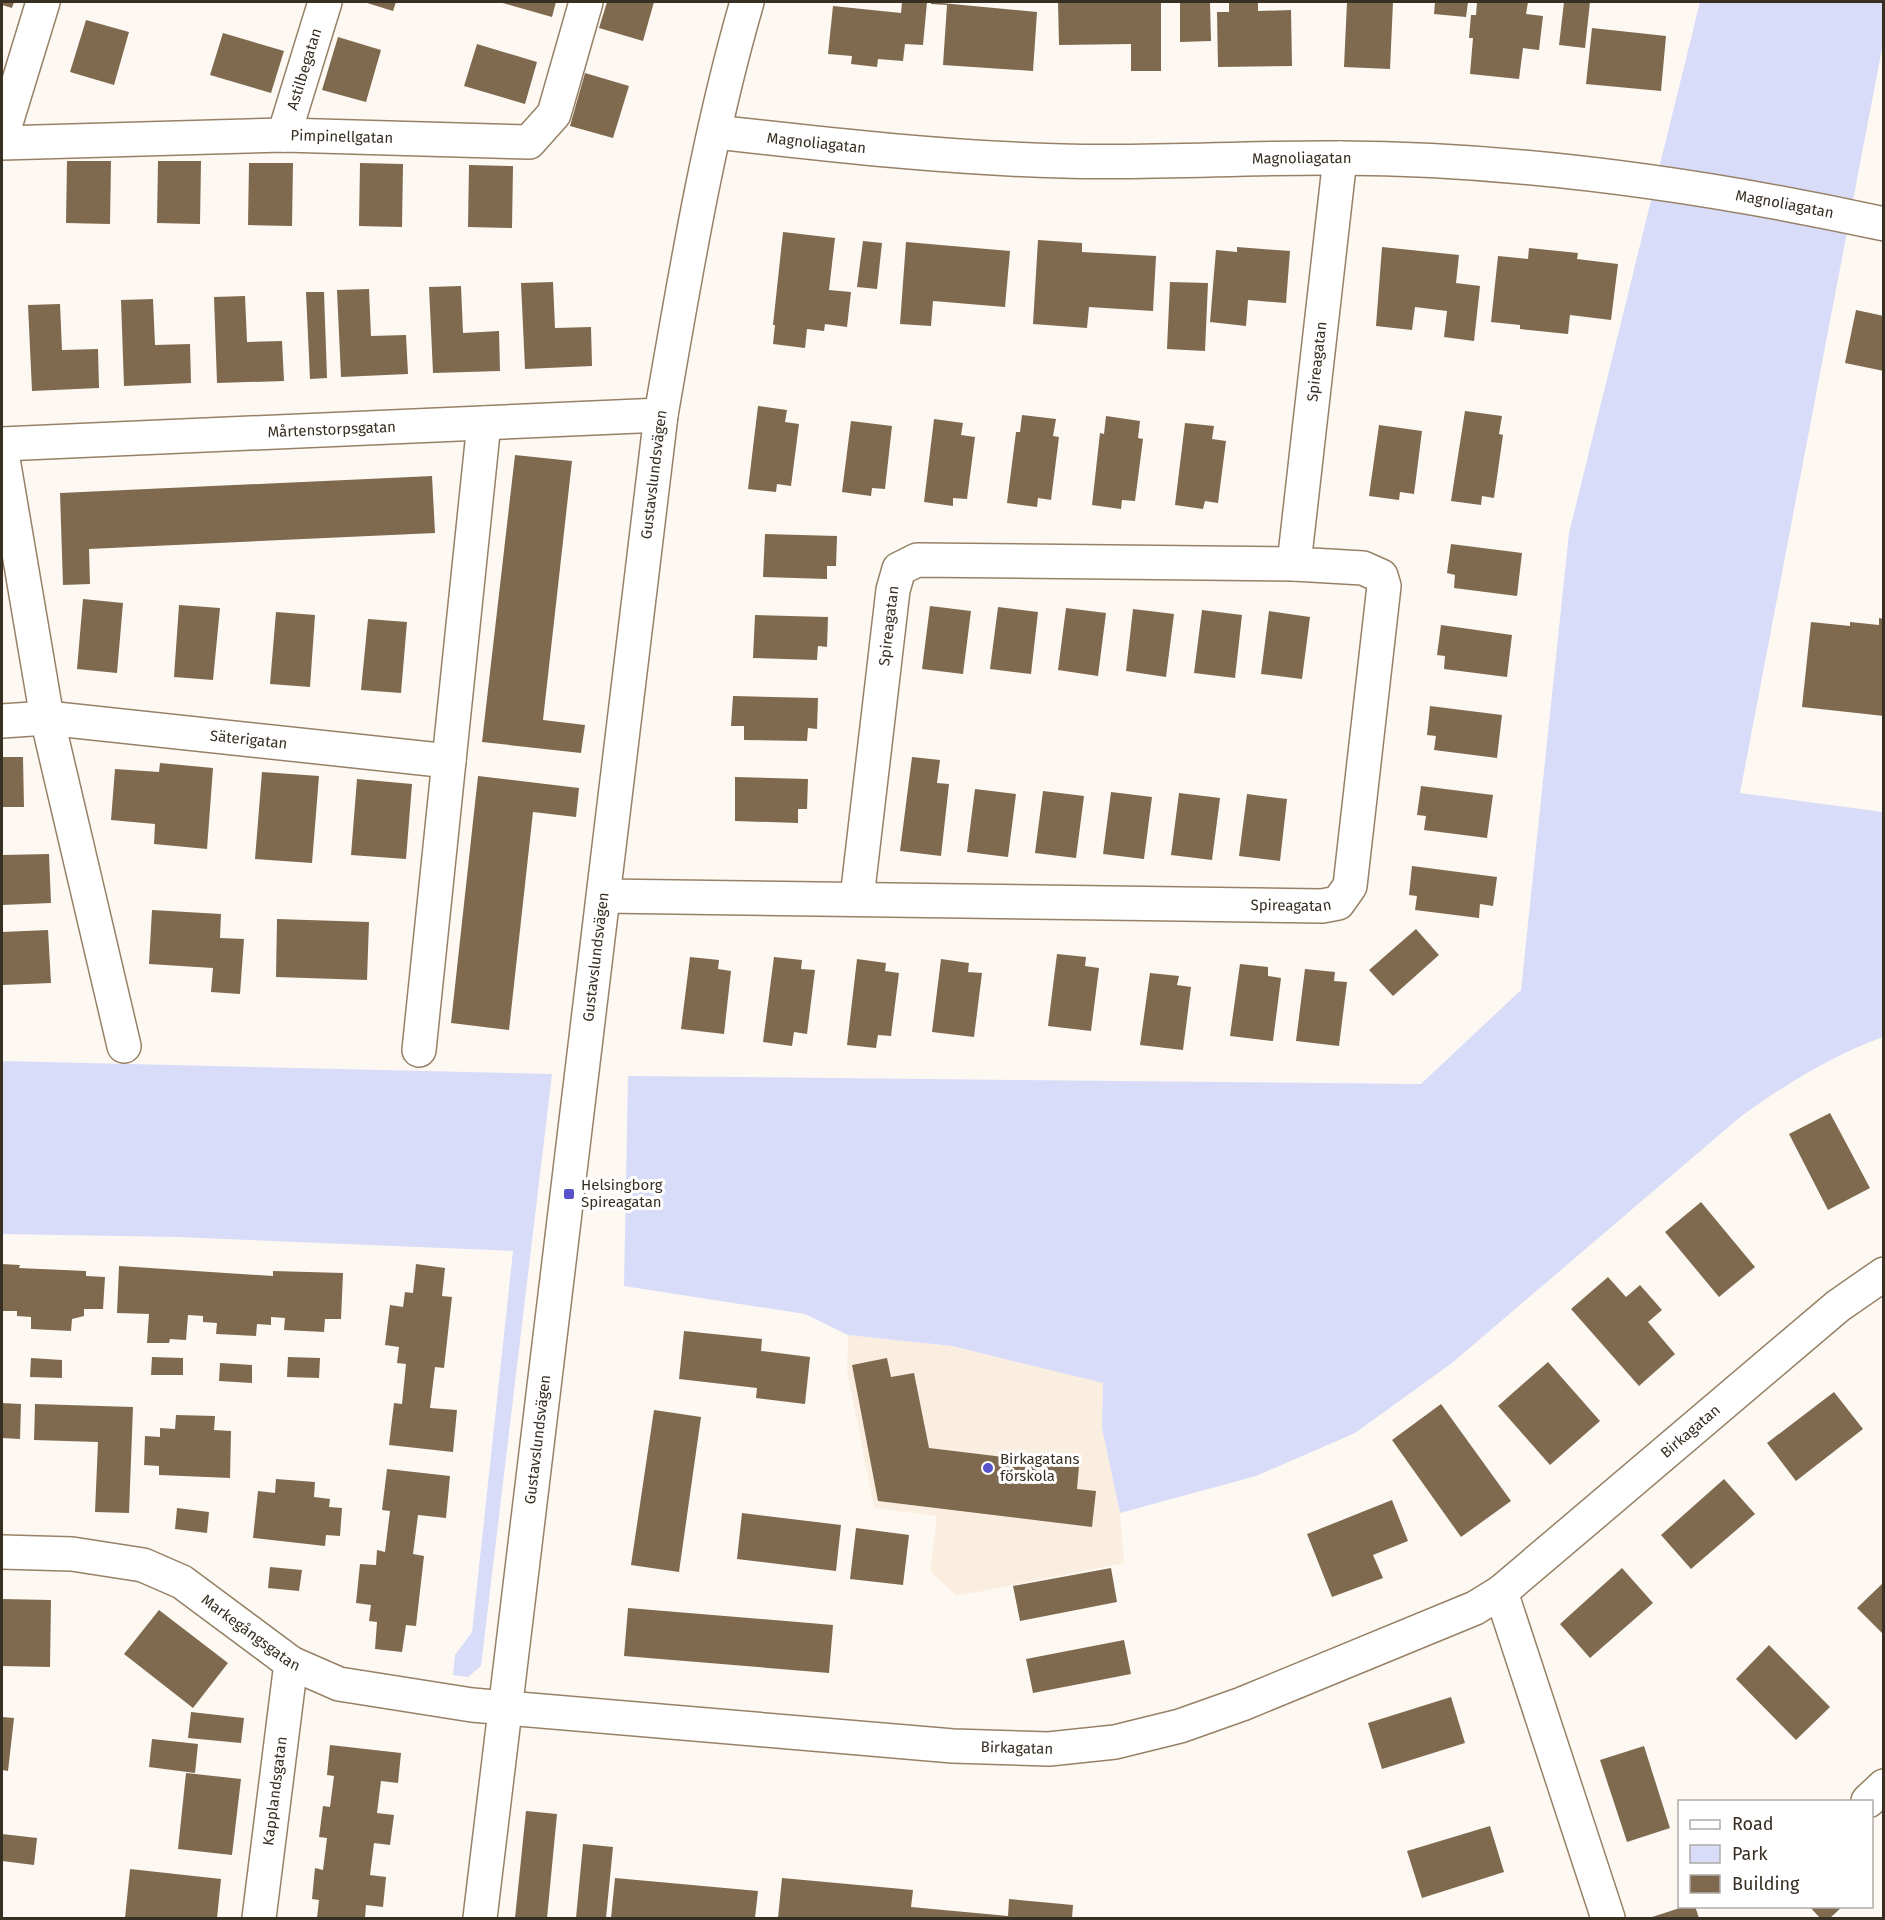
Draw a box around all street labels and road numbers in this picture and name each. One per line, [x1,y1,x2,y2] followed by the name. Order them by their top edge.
[283,26,325,112] street label: Astilbegatan
[290,126,393,147] street label: Pimpinellgatan
[766,129,867,157] street label: Magnoliagatan
[1252,149,1352,168] street label: Magnoliagatan
[1734,186,1835,222] street label: Magnoliagatan
[1303,321,1330,403] street label: Spireagatan
[637,408,671,540] street label: Gustavslundsvägen
[267,418,396,441] street label: Mårtenstorpsgatan
[875,585,902,667] street label: Spireagatan
[209,726,288,753] street label: Säterigatan
[579,891,612,1023] street label: Gustavslundsvägen
[1250,895,1333,915] street label: Spireagatan
[521,1374,554,1505] street label: Gustavslundsvägen
[1657,1401,1724,1462] street label: Birkagatan
[198,1590,303,1675] street label: Markegångsgatan
[259,1735,291,1847] street label: Kapplandsgatan
[980,1738,1054,1758] street label: Birkagatan

